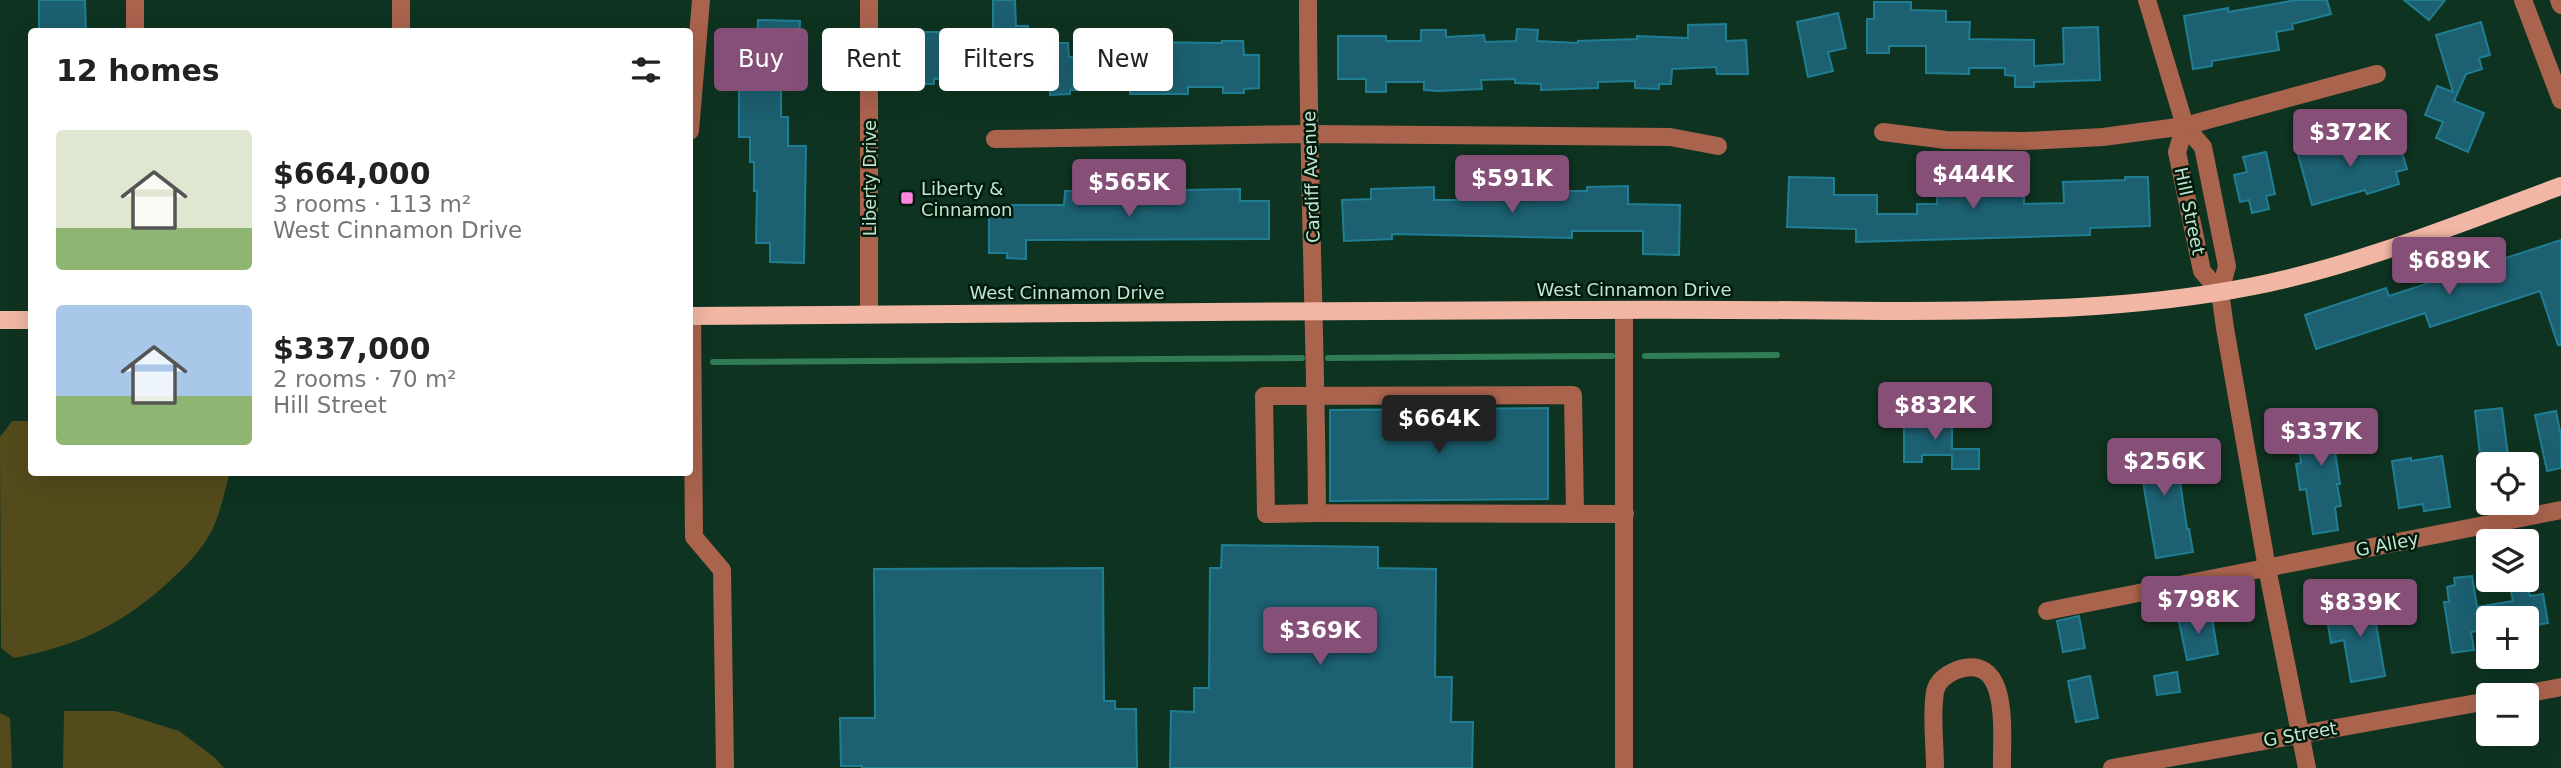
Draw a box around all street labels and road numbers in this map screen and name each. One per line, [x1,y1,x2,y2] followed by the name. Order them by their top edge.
[1298,111,1324,243] street label: Cardiff Avenue
[859,120,880,236] street label: Liberty Drive
[2170,165,2210,257] street label: Hill Street
[1536,279,1732,300] street label: West Cinnamon Drive
[969,282,1165,303] street label: West Cinnamon Drive
[2354,528,2421,560] street label: G Alley
[2262,717,2338,751] street label: G Street

